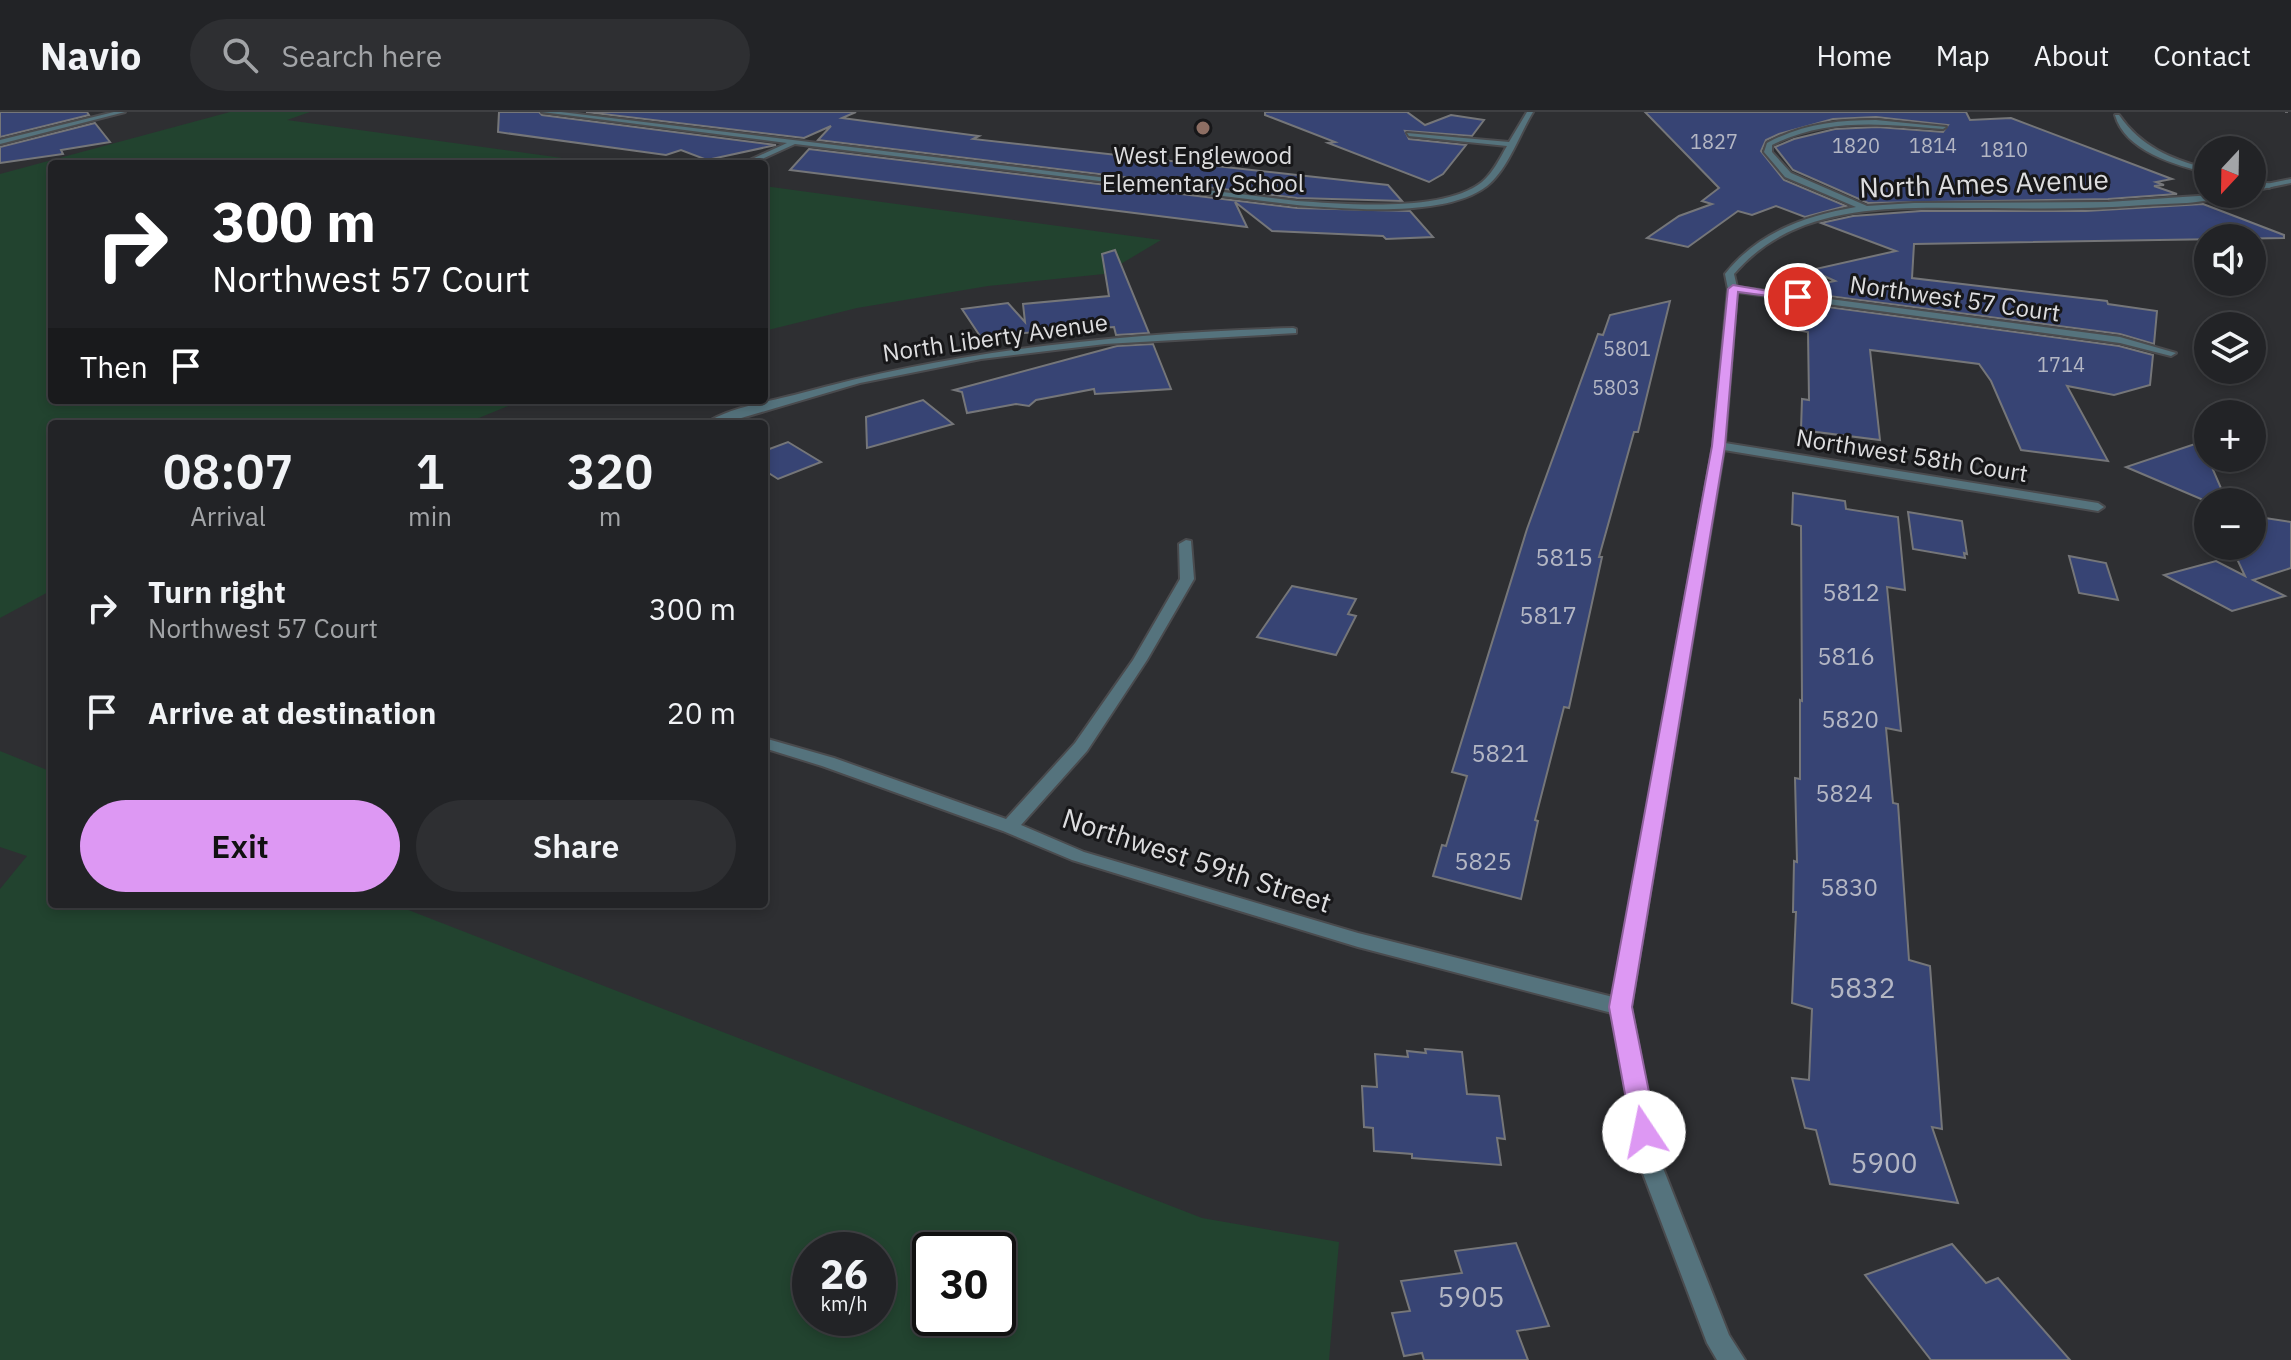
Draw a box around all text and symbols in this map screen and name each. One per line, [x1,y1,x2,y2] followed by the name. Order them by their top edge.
[190,19,750,91] search box
[40,31,142,80] text: Navio
[218,33,262,77] icon: search
[282,36,442,75] text: Search here
[1816,37,1892,74] text: Home
[1936,37,1990,74] text: Map
[2034,37,2109,74] text: About
[2153,37,2251,74] text: Contact
[1194,119,1212,137] marker: West Englewood Elementary School
[1690,128,1738,155] house number: 1827
[1832,132,1880,159] house number: 1820
[1909,132,1957,159] house number: 1814
[1980,136,2028,163] house number: 1810
[2194,136,2266,208] north arrow
[2194,136,2266,560] map controls
[1102,139,1304,199] place label: West Englewood Elementary School
[1859,160,2109,206] street label: North Ames Avenue
[212,185,376,257] text: 300 m
[80,192,184,296] icon: right
[2194,224,2266,296] button: sound
[212,255,530,302] text: Northwest 57 Court
[1764,263,1832,331] pin
[1848,267,2062,329] street label: Northwest 57 Court
[1776,275,1820,319] icon: arrive
[880,305,1110,369] street label: North Liberty Avenue
[2194,312,2266,384] button: layers
[1603,335,1651,362] house number: 5801
[164,344,208,388] icon: arrive
[80,347,148,386] text: Then
[2037,351,2085,378] house number: 1714
[1592,374,1640,401] house number: 5803
[2194,400,2266,472] button: +
[1794,421,2030,489] street label: Northwest 58th Court
[163,440,293,502] text: 08:07
[416,440,444,502] text: 1
[567,440,653,502] text: 320
[2194,488,2266,560] button: −
[190,499,266,533] text: Arrival
[408,499,452,533] text: min
[599,499,621,533] text: m
[1535,541,1593,573] house number: 5815
[148,572,286,611] text: Turn right
[1822,576,1880,608] house number: 5812
[80,586,124,630] icon: right
[649,589,736,628] text: 300 m
[1519,599,1577,631] house number: 5817
[148,611,378,645] text: Northwest 57 Court
[1817,640,1875,672] house number: 5816
[80,690,124,734] icon: arrive
[148,693,436,732] text: Arrive at destination
[667,693,736,732] text: 20 m
[1821,703,1879,735] house number: 5820
[1471,737,1529,769] house number: 5821
[1815,777,1873,809] house number: 5824
[1058,799,1336,921] street label: Northwest 59th Street
[80,800,400,892] button: Exit
[416,800,736,892] button: Share
[1454,845,1512,877] house number: 5825
[1820,871,1878,903] house number: 5830
[1828,969,1896,1006] house number: 5832
[1602,1090,1686,1174] position arrow
[1850,1144,1918,1181] house number: 5900
[912,1232,1016,1336] speed limit sign: 30
[820,1248,868,1300] text: 26
[1437,1278,1505,1315] house number: 5905
[820,1290,868,1317] text: km/h

